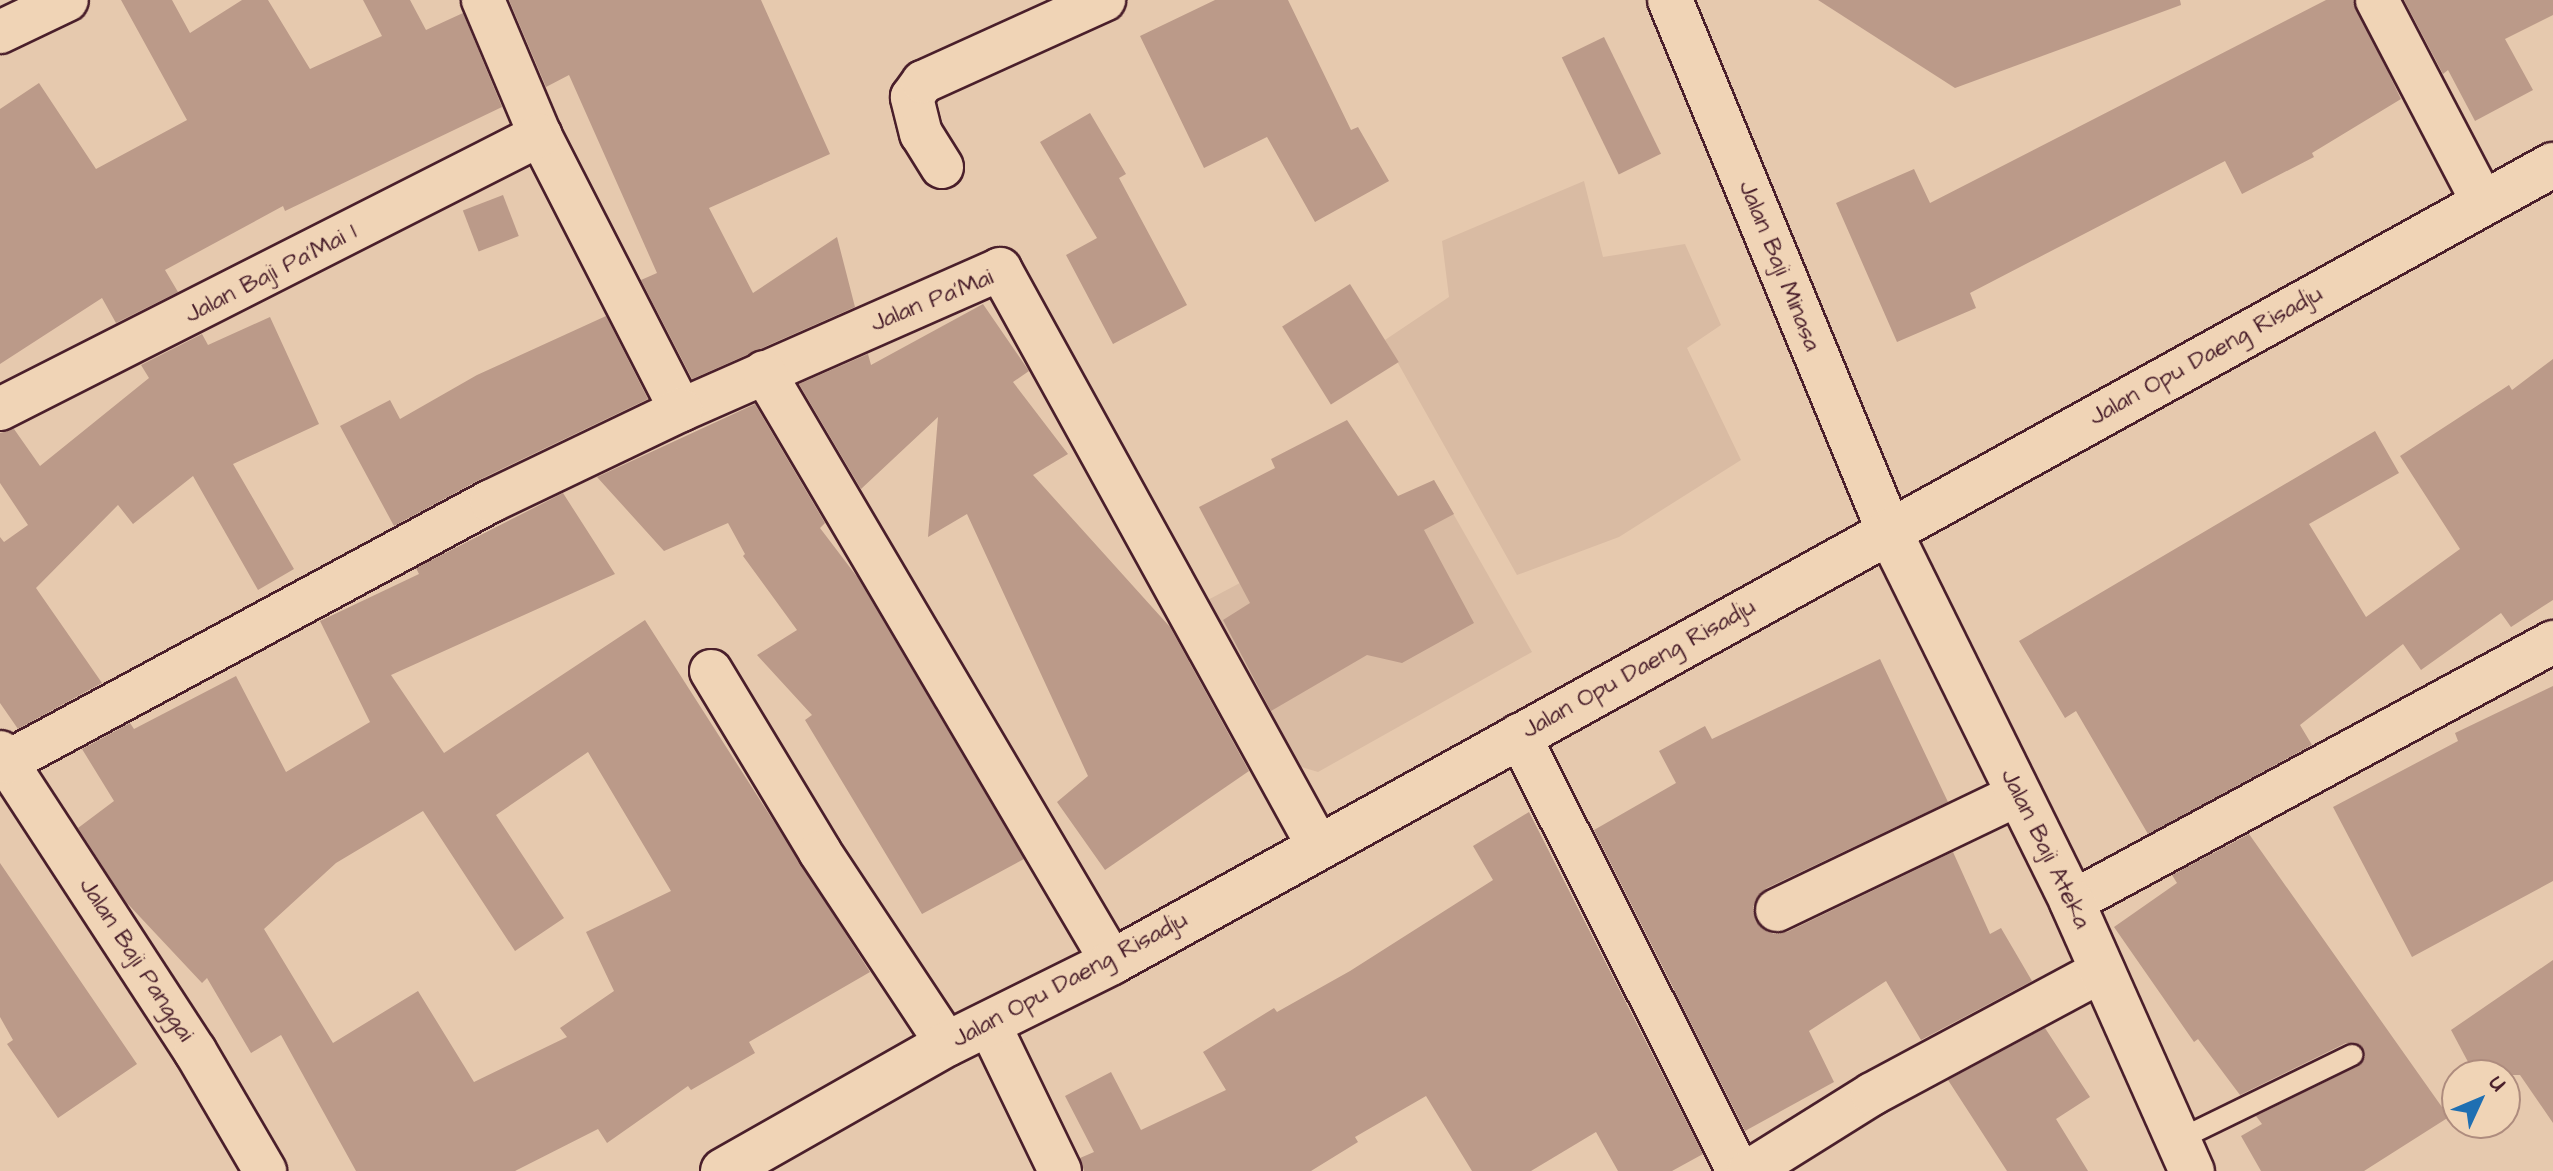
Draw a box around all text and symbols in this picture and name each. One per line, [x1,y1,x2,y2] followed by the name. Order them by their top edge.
[1732,177,1826,355] street label: Jalan Baji Minasa
[180,218,362,330] street label: Jalan Baji Pa'Mai 1
[867,263,997,339] street label: Jalan Pa'Mai
[2084,280,2328,432] street label: Jalan Opu Daeng Risadju
[1517,593,1761,745] street label: Jalan Opu Daeng Risadju
[1994,764,2096,934] street label: Jalan Baji Ateka
[72,873,200,1047] street label: Jalan Baji Panggai
[947,906,1193,1054] street label: Jalan Opu Daeng Risadju
[2441,1059,2521,1139] north arrow
[2482,1068,2513,1099] text: U

